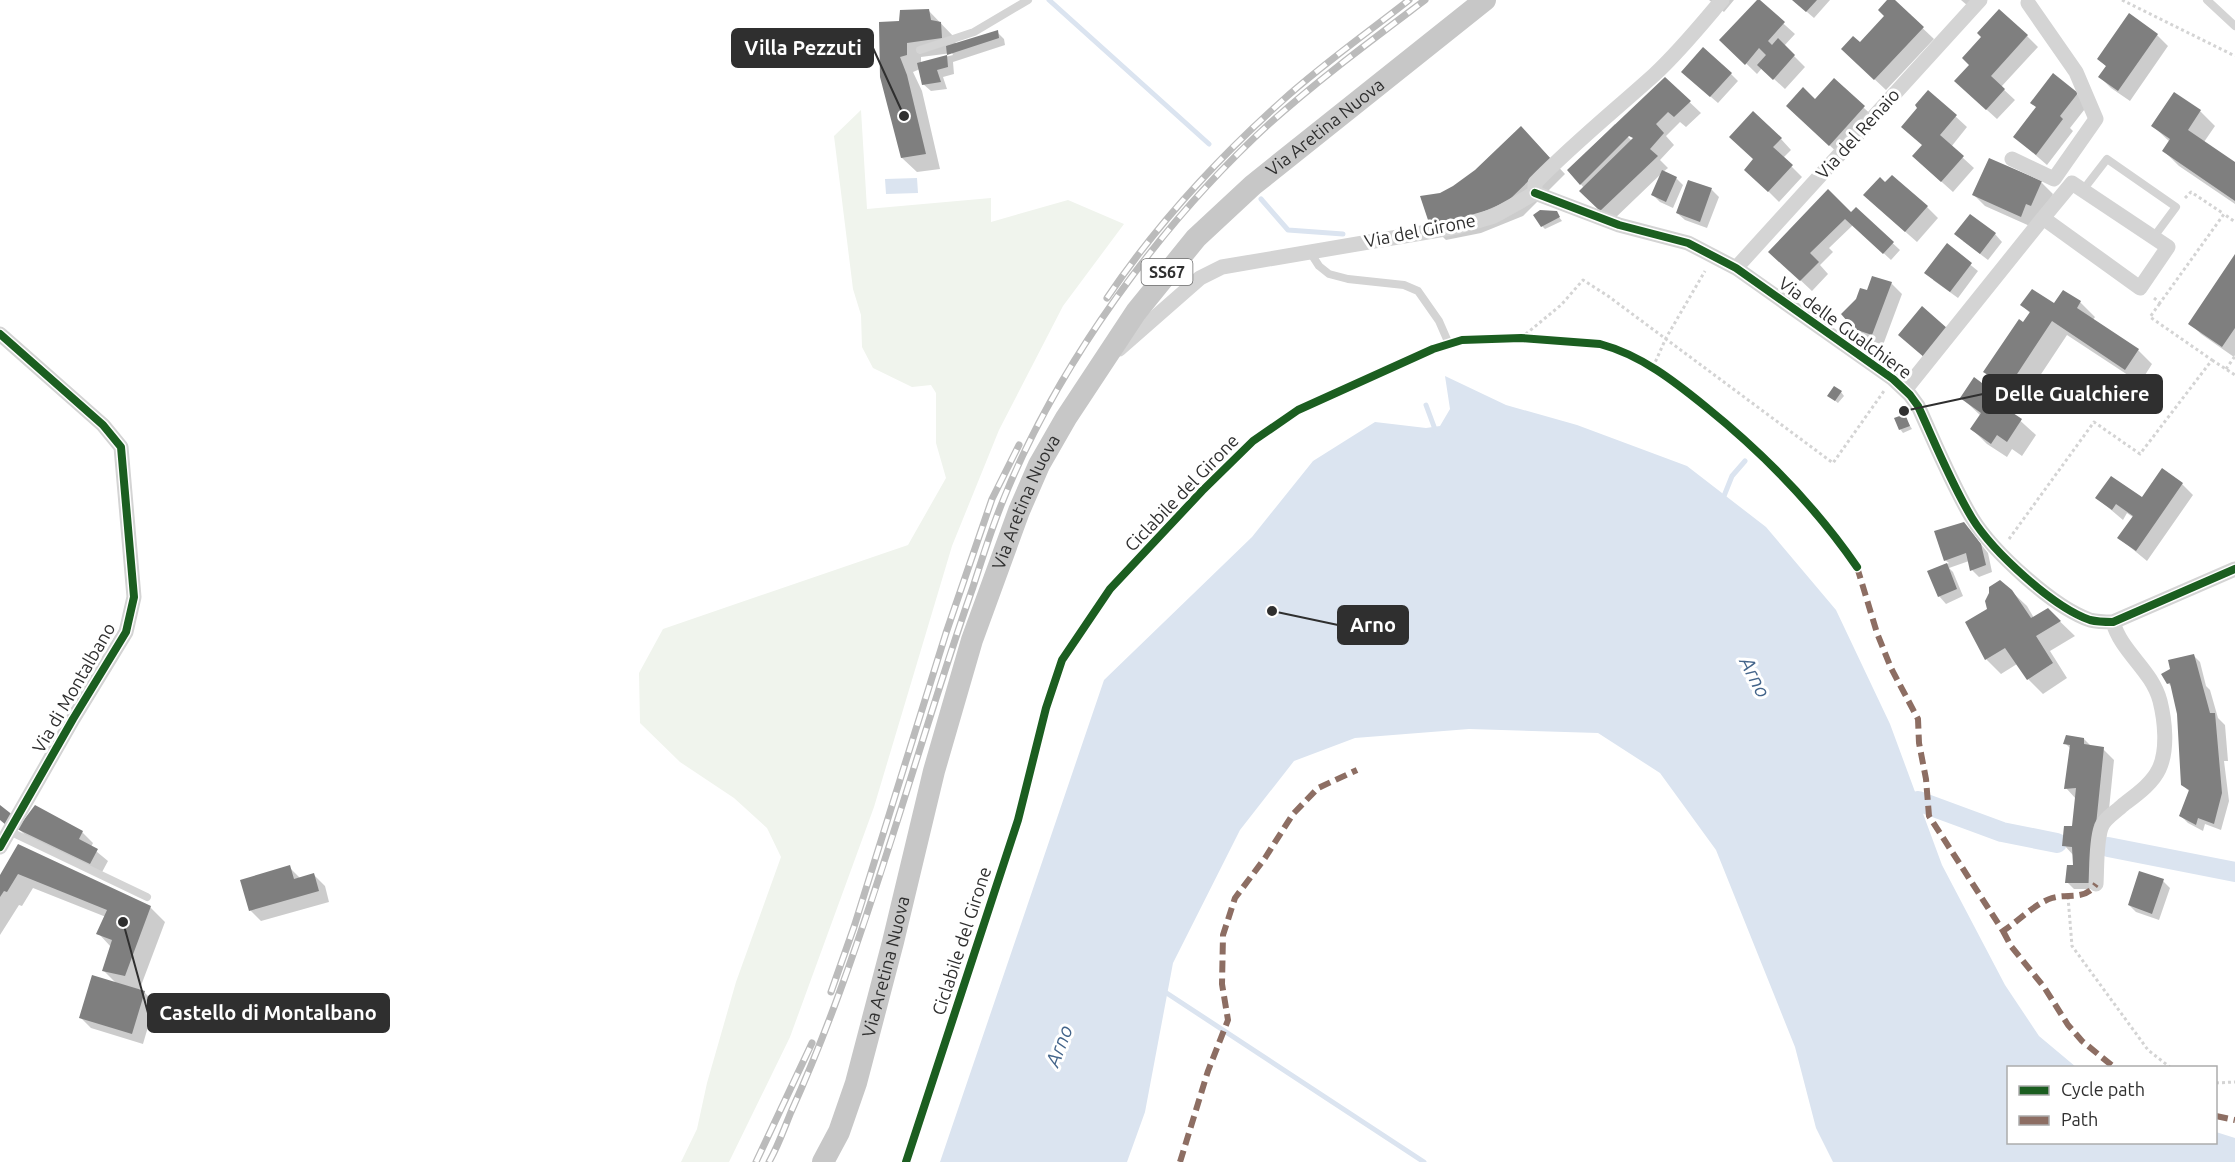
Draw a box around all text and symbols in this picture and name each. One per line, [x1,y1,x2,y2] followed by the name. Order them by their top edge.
[732,29,873,67] callout: Villa Pezzuti
[744,36,862,59] text: Villa Pezzuti
[1262,74,1388,180] street label: Via Aretina Nuova
[1811,84,1903,183] street label: Via del Renaio
[1362,209,1477,251] street label: Via del Girone
[1142,259,1192,285] road number: SS67
[1775,272,1916,382] street label: Via delle Gualchiere
[1983,375,2162,413] callout: Delle Gualchiere
[1994,382,2150,405] text: Delle Gualchiere
[1120,430,1242,555] street label: Ciclabile del Girone
[988,431,1063,572] street label: Via Aretina Nuova
[1338,606,1408,644] callout: Arno
[1350,613,1396,636] text: Arno
[28,619,119,756] street label: Via di Montalbano
[1735,652,1775,701] water label: Arno
[928,864,994,1017] street label: Ciclabile del Girone
[857,894,913,1039] street label: Via Aretina Nuova
[148,994,389,1032] callout: Castello di Montalbano
[159,1001,377,1024] text: Castello di Montalbano
[1040,1022,1077,1071] water label: Arno
[2007,1066,2217,1144] legend
[2061,1079,2145,1099] text: Cycle path
[2061,1109,2098,1129] text: Path

